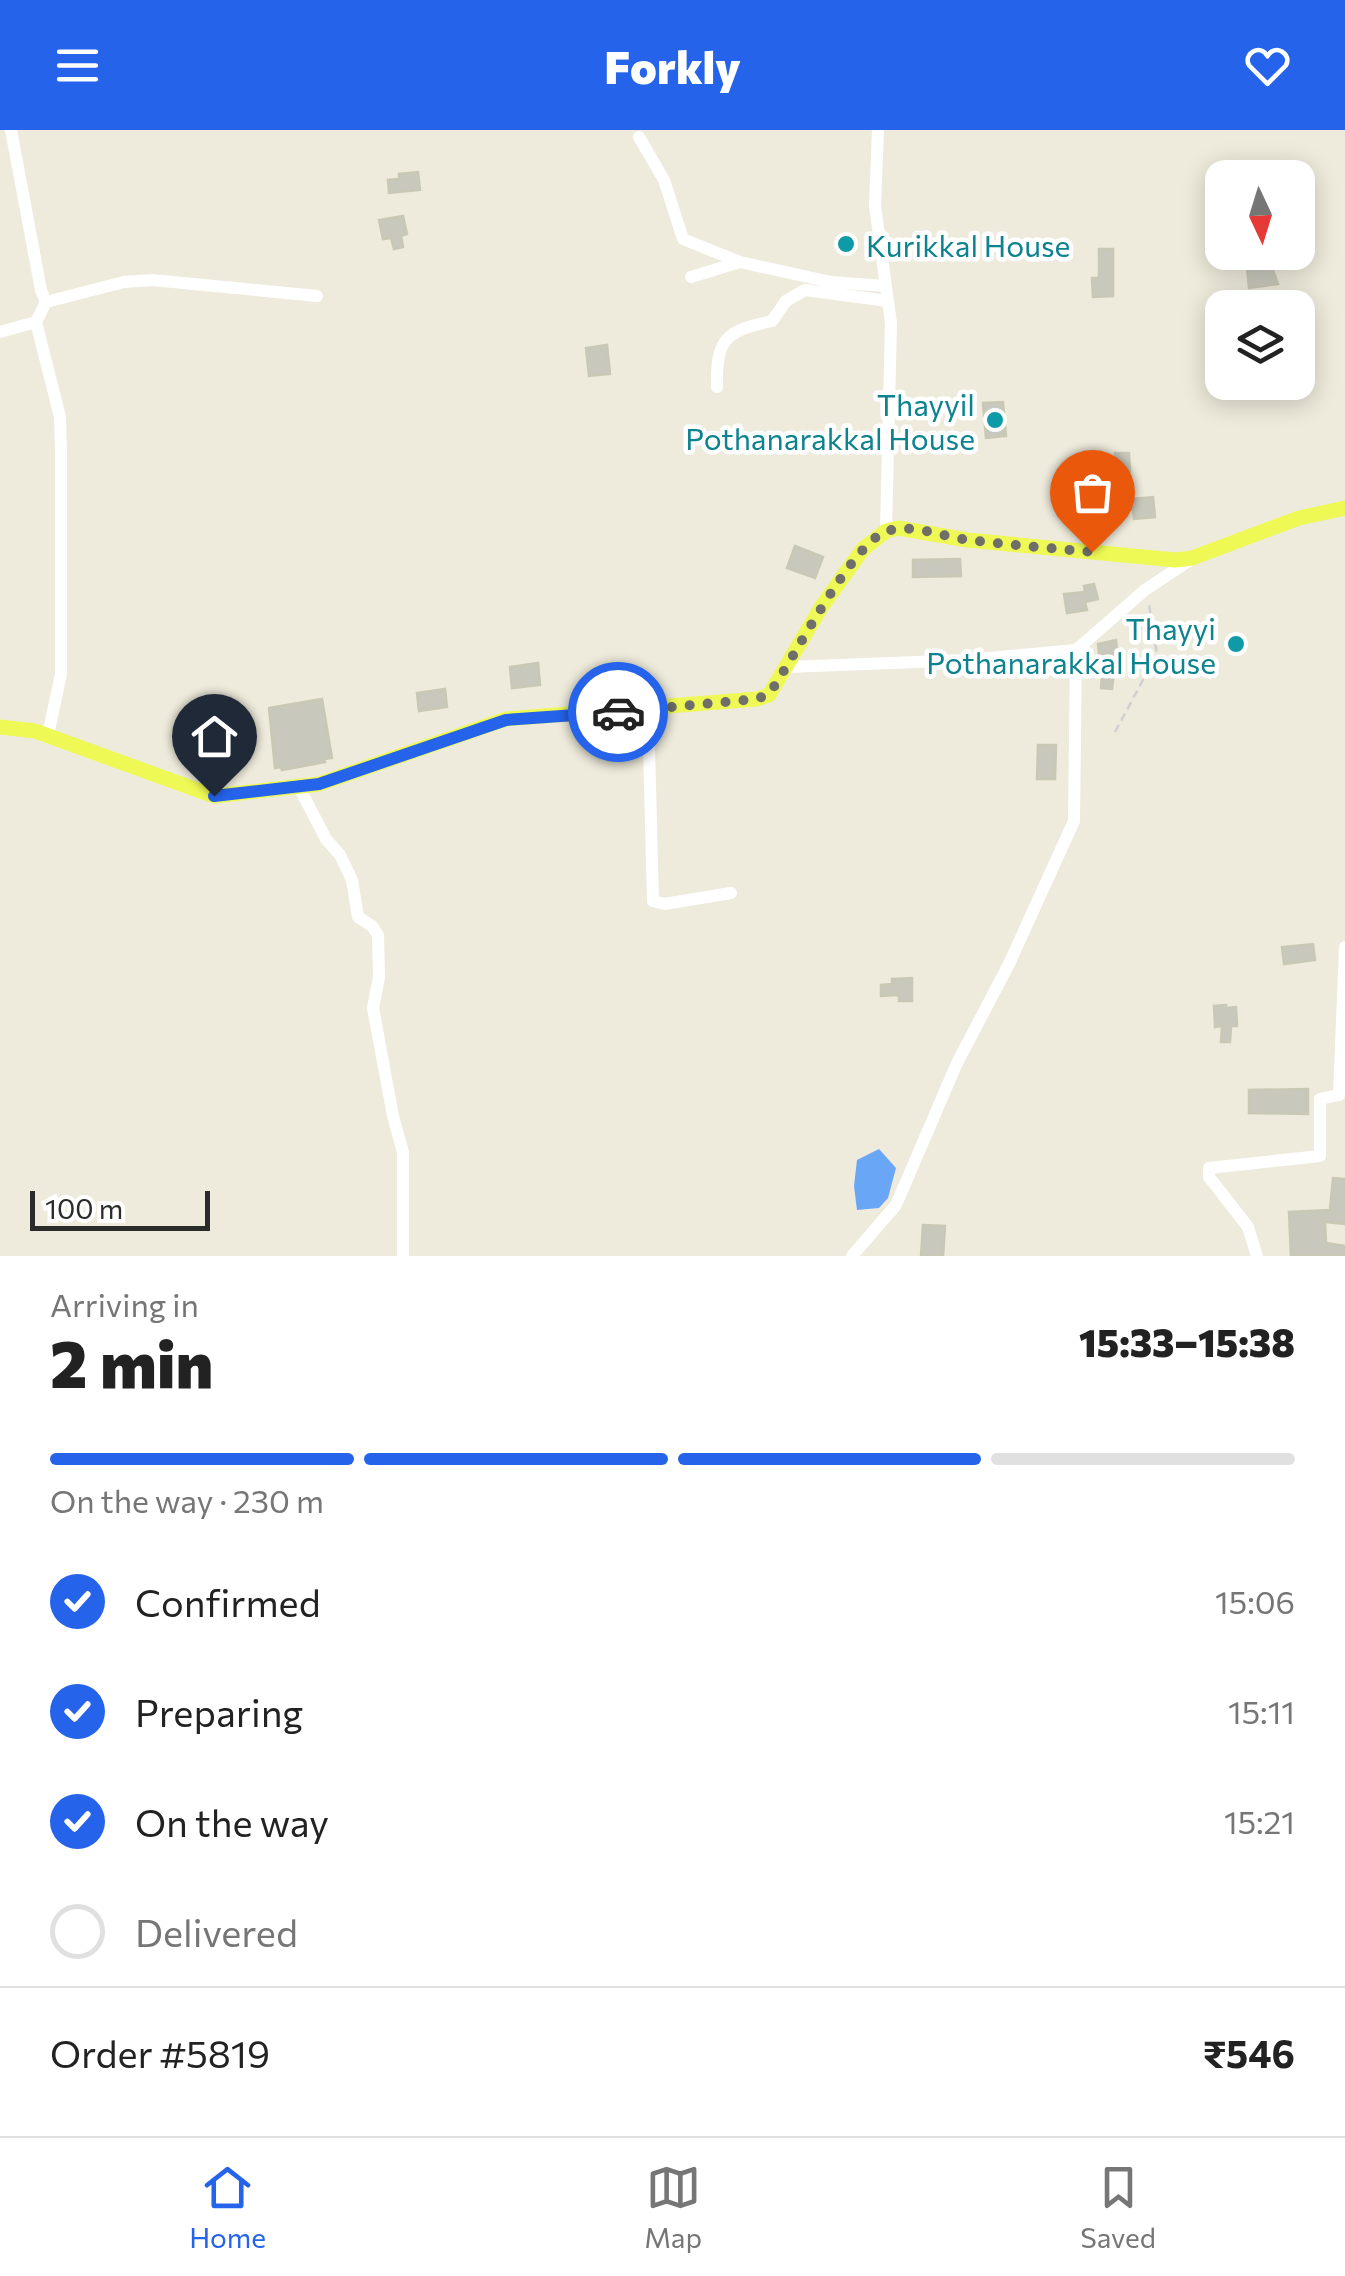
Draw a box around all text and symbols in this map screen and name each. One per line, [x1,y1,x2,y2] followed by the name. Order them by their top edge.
[50,38,105,93] icon: menu
[604,38,741,93] text: Forkly
[1240,38,1295,93] icon: heart
[1205,160,1315,270] north arrow
[1205,160,1315,400] map controls
[866,226,1070,263] place label: Kurikkal House
[835,233,857,255] marker: Kurikkal House
[1205,290,1315,400] button: layers
[685,385,975,456] place label: Thayyil Pothanarakkal House
[984,409,1006,431] marker: Thayyil Pothanarakkal House
[1050,450,1135,553] pin
[1065,465,1120,520] icon: bag
[926,609,1216,680] place label: Thayyi Pothanarakkal House
[1225,633,1247,655] marker: Thayyi Pothanarakkal House
[568,662,668,762] courier
[591,685,646,740] icon: car
[172,694,257,797] pin
[187,709,242,764] icon: home
[30,1186,210,1230] scale bar
[45,1191,123,1225] text: 100 m
[50,1284,199,1324] text: Arriving in
[1079,1318,1295,1365] text: 15:33–15:38
[50,1322,213,1401] text: 2 min
[50,1480,324,1520] text: On the way · 230 m
[50,1574,105,1629] icon: check
[135,1578,321,1625] text: Confirmed
[1215,1581,1295,1621] text: 15:06
[50,1684,105,1739] icon: check
[135,1688,303,1735] text: Preparing
[1228,1691,1295,1731] text: 15:11
[50,1794,105,1849] icon: check
[135,1798,329,1845] text: On the way
[1224,1801,1295,1841] text: 15:21
[135,1908,298,1955] text: Delivered
[50,2029,270,2076] text: Order #5819
[1203,2029,1295,2076] text: ₹546
[189,2160,266,2254] tab: Home
[644,2160,702,2254] tab: Map
[1080,2160,1156,2254] tab: Saved

